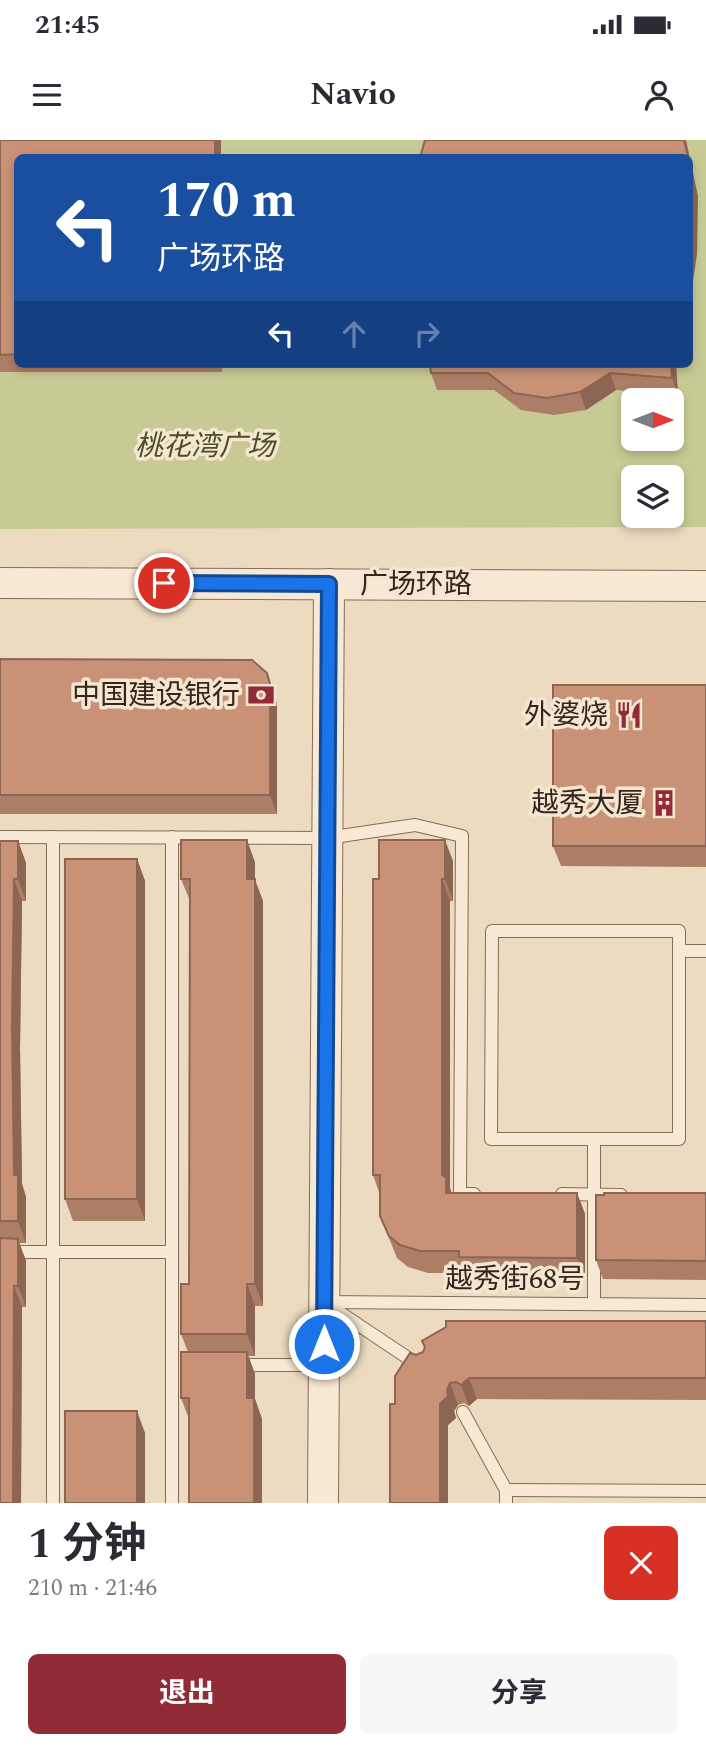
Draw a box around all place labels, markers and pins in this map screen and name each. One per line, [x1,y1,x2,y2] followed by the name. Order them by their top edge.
[134,553,194,613] pin
[72,674,240,717] place label: 中国建设银行
[246,680,276,710] bank icon: 中国建设银行
[524,694,608,737] place label: 外婆烧
[614,700,644,730] restaurant icon: 外婆烧
[531,782,643,825] place label: 越秀大厦
[649,788,679,818] building icon: 越秀大厦

